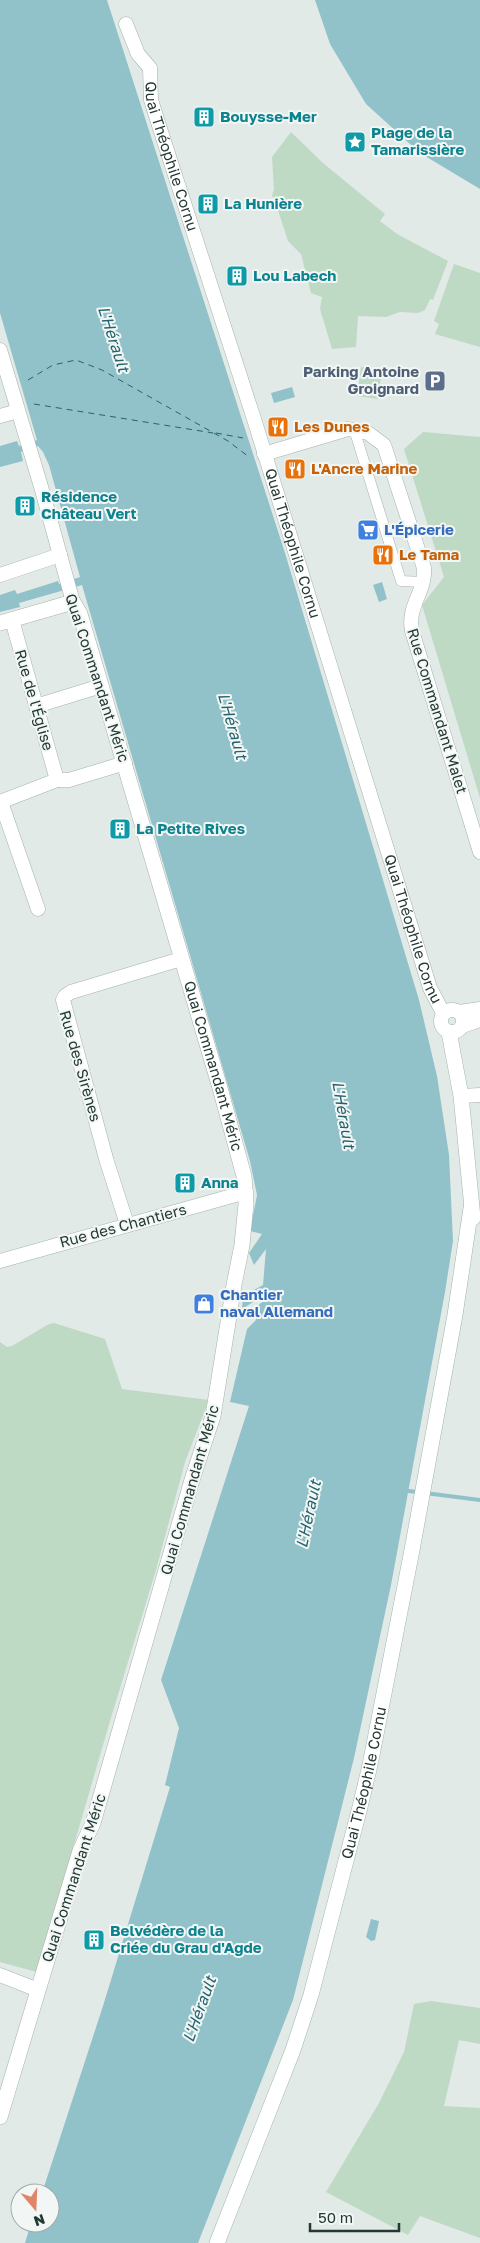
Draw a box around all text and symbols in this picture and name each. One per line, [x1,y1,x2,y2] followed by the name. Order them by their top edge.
[142,81,202,233] street label: Quai Théophile Cornu
[192,105,216,129] building icon: Bouysse-Mer
[220,107,317,125] place label: Bouysse-Mer
[371,123,464,158] place label: Plage de la Tamarissière
[343,130,367,154] place icon: Plage de la Tamarissière
[196,192,220,216] building icon: La Hunière
[224,194,302,212] place label: La Hunière
[225,264,249,288] building icon: Lou Labech
[253,266,336,284] place label: Lou Labech
[94,303,135,376] water label: L'Hérault
[303,362,419,397] place label: Parking Antoine Groignard
[423,369,447,393] parking icon: Parking Antoine Groignard
[266,415,290,439] restaurant icon: Les Dunes
[294,417,370,435] place label: Les Dunes
[283,457,307,481] restaurant icon: L'Ancre Marine
[311,459,418,477] place label: L'Ancre Marine
[262,466,325,620] street label: Quai Théophile Cornu
[41,487,136,522] place label: Résidence Château Vert
[13,494,37,518] building icon: Résidence Château Vert
[356,518,380,542] supermarket icon: L'Épicerie
[384,520,454,538] place label: L'Épicerie
[371,543,395,567] restaurant icon: Le Tama
[399,545,460,563] place label: Le Tama
[62,591,134,764] street label: Quai Commandant Méric
[404,626,472,796] street label: Rue Commandant Malet
[12,647,58,753] street label: Rue de l'Église
[214,690,252,763] water label: L'Hérault
[108,817,132,841] building icon: La Petite Rives
[136,819,245,837] place label: La Petite Rives
[381,852,446,1006] street label: Quai Théophile Cornu
[181,979,247,1153] street label: Quai Commandant Méric
[56,1008,105,1123] street label: Rue des Sirènes
[328,1080,360,1152] water label: L'Hérault
[173,1171,197,1195] building icon: Anna
[201,1173,239,1191] place label: Anna
[57,1199,188,1251] street label: Rue des Chantiers
[220,1285,333,1320] place label: Chantier naval Allemand
[192,1292,216,1316] shop icon: Chantier naval Allemand
[156,1403,222,1577] street label: Quai Commandant Méric
[291,1477,325,1550] water label: L'Hérault
[337,1705,389,1861] street label: Quai Théophile Cornu
[37,1791,109,1964] street label: Quai Commandant Méric
[110,1921,262,1956] place label: Belvédère de la Criée du Grau d'Agde
[82,1928,106,1952] building icon: Belvédère de la Criée du Grau d'Agde
[178,1972,221,2045] water label: L'Hérault
[10,2183,60,2233] north arrow
[310,2200,399,2232] scale bar
[318,2208,353,2226] text: 50 m
[32,2211,47,2231] text: N

